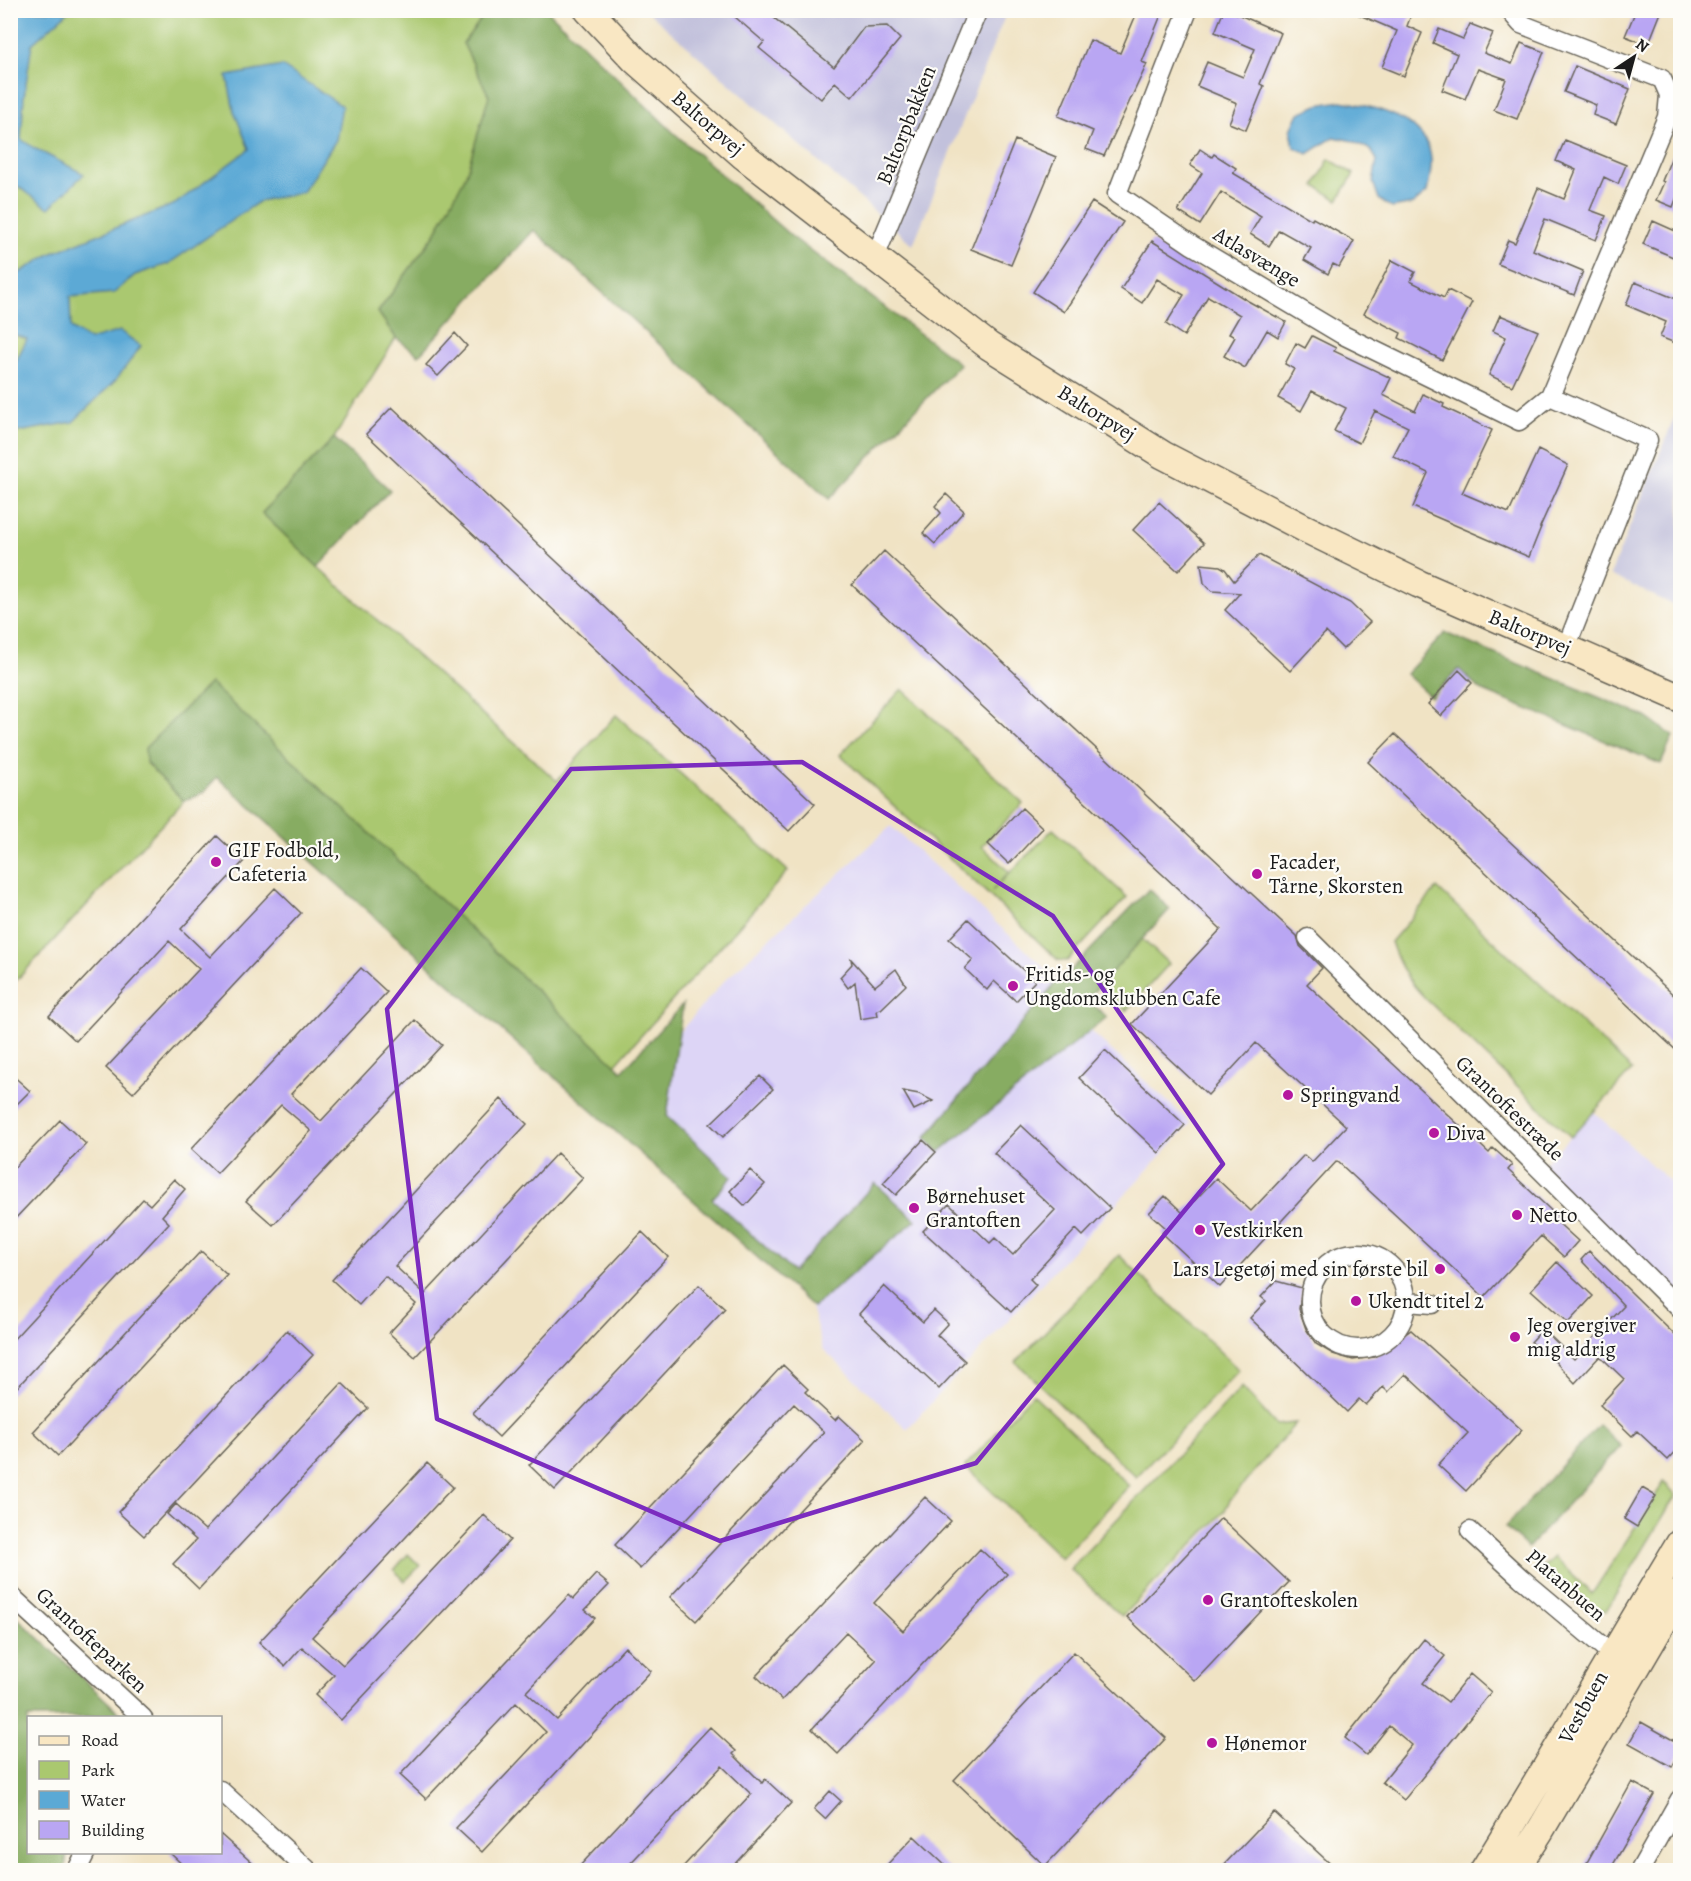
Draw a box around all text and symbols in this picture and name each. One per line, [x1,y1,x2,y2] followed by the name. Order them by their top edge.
[1604,27,1664,87] north arrow
[1631,33,1654,58] text: N
[869,61,943,189] street label: Baltorpbakken
[666,84,750,162] street label: Baltorpvej
[1207,220,1306,294] street label: Atlasvænge
[1053,378,1141,448] street label: Baltorpvej
[1484,602,1576,662] street label: Baltorpvej
[228,836,340,888] place label: GIF Fodbold, Cafeteria
[1269,848,1403,900] place label: Facader, Tårne, Skorsten
[209,855,223,869] marker: GIF Fodbold, Cafeteria
[1250,867,1264,881] marker: Facader, Tårne, Skorsten
[1025,960,1221,1012] place label: Fritids- og Ungdomsklubben Cafe
[1006,979,1020,993] marker: Fritids- og Ungdomsklubben Cafe
[1450,1049,1570,1167] street label: Grantoftestræde
[1300,1081,1401,1109] place label: Springvand
[1281,1088,1295,1102] marker: Springvand
[1446,1119,1486,1147] place label: Diva
[1427,1126,1441,1140] marker: Diva
[926,1182,1025,1234] place label: Børnehuset Grantoften
[907,1201,921,1215] marker: Børnehuset Grantoften
[1529,1201,1577,1229] place label: Netto
[1510,1208,1524,1222] marker: Netto
[1211,1216,1303,1244] place label: Vestkirken
[1193,1223,1207,1237] marker: Vestkirken
[1172,1255,1428,1283] place label: Lars Legetøj med sin første bil
[1433,1262,1447,1276] marker: Lars Legetøj med sin første bil
[1368,1287,1484,1315] place label: Ukendt titel 2
[1349,1294,1363,1308] marker: Ukendt titel 2
[1527,1311,1636,1363] place label: Jeg overgiver mig aldrig
[1508,1330,1522,1344] marker: Jeg overgiver mig aldrig
[1520,1542,1612,1628] street label: Platanbuen
[30,1581,154,1699] street label: Grantofteparken
[1220,1586,1358,1614] place label: Grantofteskolen
[1201,1593,1215,1607] marker: Grantofteskolen
[1551,1666,1614,1749] street label: Vestbuen
[27,1716,222,1854] legend
[81,1728,119,1752] text: Road
[1224,1729,1307,1757] place label: Hønemor
[1205,1736,1219,1750] marker: Hønemor
[81,1758,115,1782] text: Park
[80,1788,126,1812] text: Water
[81,1818,145,1842] text: Building

